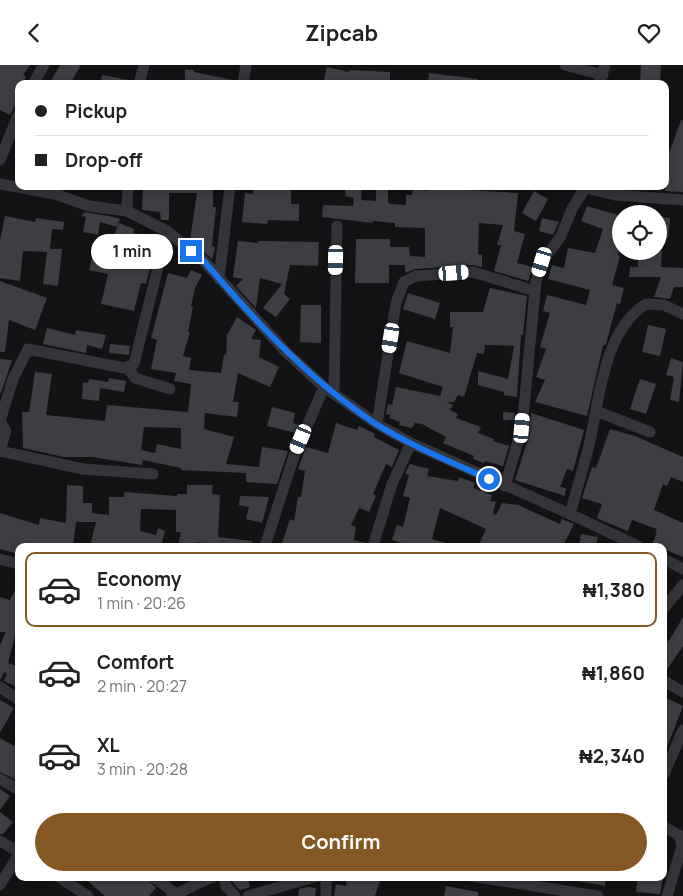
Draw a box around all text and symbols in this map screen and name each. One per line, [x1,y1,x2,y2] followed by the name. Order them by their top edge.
[305,18,378,48] text: Zipcab
[20,19,48,47] icon: back
[635,19,663,47] icon: heart
[65,98,127,124] text: Pickup
[65,147,142,173] text: Drop-off
[612,205,667,260] map controls
[612,205,667,260] button: locate
[91,233,174,269] callout: 1 min
[112,240,152,262] text: 1 min
[180,240,202,262] route end
[328,245,343,275] car
[530,245,553,279] car
[438,264,469,282] car
[381,322,400,354] car
[513,412,530,444] car
[288,422,313,456] car
[478,468,500,490] route start
[97,566,181,592] text: Economy
[37,567,82,612] icon: car
[583,577,645,603] text: ₦1,380
[97,592,186,614] text: 1 min · 20:26
[97,649,174,675] text: Comfort
[37,650,82,695] icon: car
[582,660,645,686] text: ₦1,860
[97,675,187,697] text: 2 min · 20:27
[97,732,120,758] text: XL
[37,733,82,778] icon: car
[579,743,645,769] text: ₦2,340
[97,758,188,780] text: 3 min · 20:28
[35,813,647,871] button: Confirm

